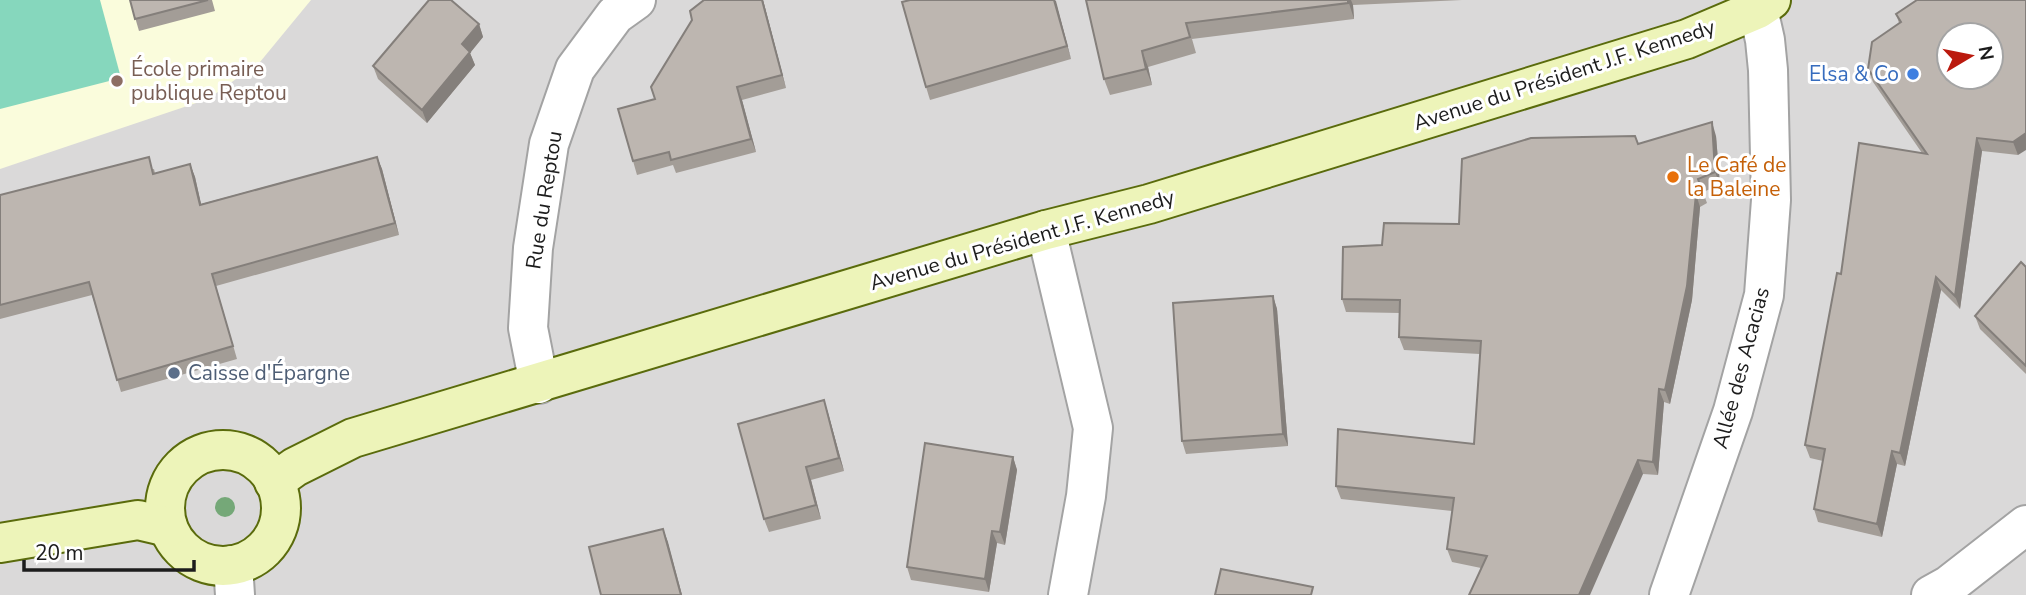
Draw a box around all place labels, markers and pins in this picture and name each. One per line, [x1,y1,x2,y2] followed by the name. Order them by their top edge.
[131,55,287,107] place label: École primaire publique Reptou
[1809,60,1899,88] place label: Elsa & Co
[1905,66,1921,82] marker: Elsa & Co
[109,73,125,89] marker: École primaire publique Reptou
[1687,151,1786,203] place label: Le Café de la Baleine
[1665,169,1681,185] marker: Le Café de la Baleine
[188,359,350,387] place label: Caisse d'Épargne
[166,365,182,381] marker: Caisse d'Épargne

